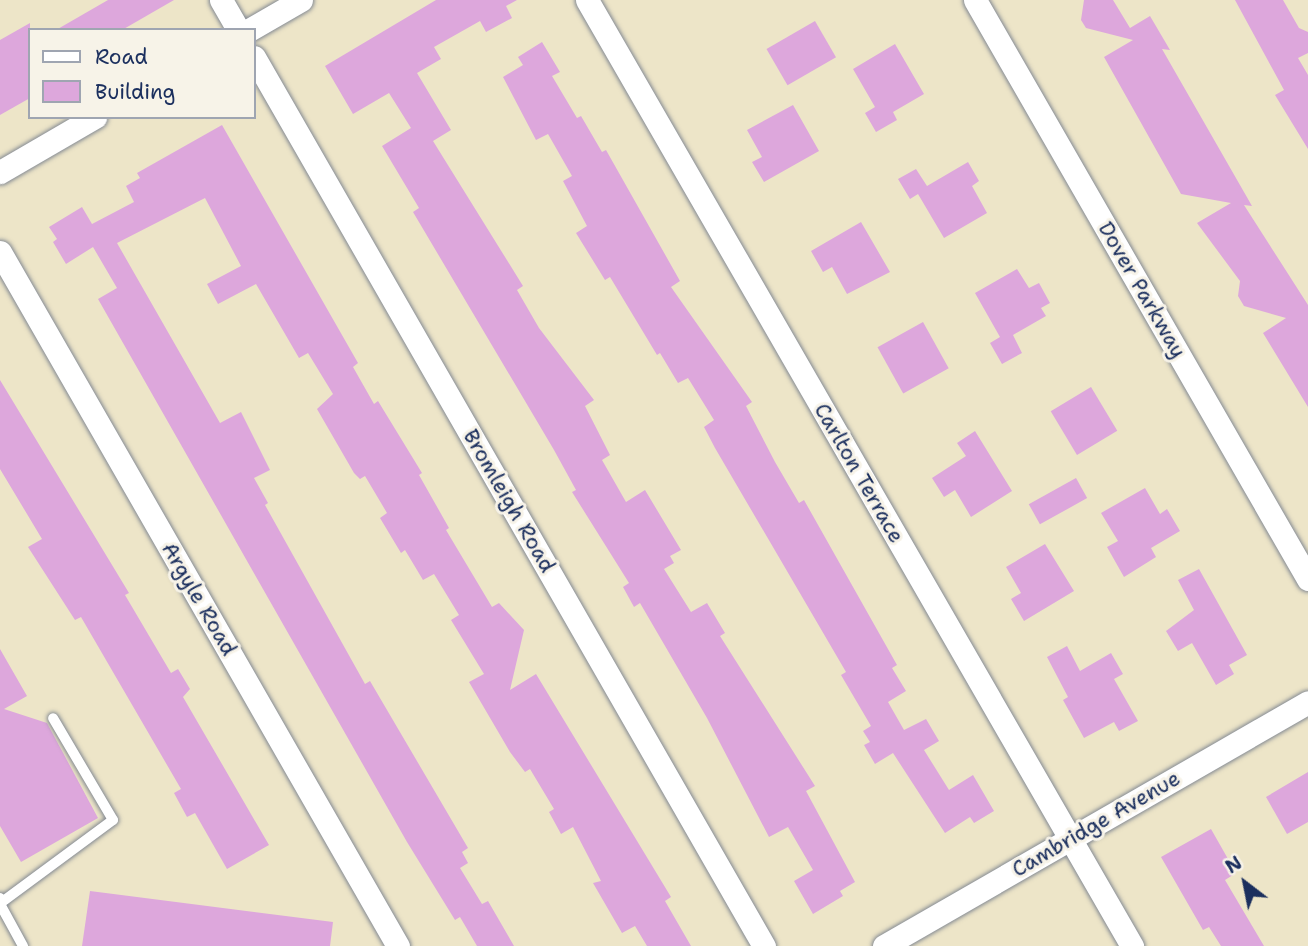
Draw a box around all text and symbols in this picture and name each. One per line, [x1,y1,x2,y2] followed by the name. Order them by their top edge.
[28,28,256,119] legend
[95,43,148,71] text: Road
[95,78,175,106] text: Building
[1093,217,1191,363] street label: Dover Parkway
[809,399,909,547] street label: Carlton Terrace
[458,425,560,577] street label: Bromleigh Road
[156,538,242,660] street label: Argyle Road
[1008,766,1184,882] street label: Cambridge Avenue
[1210,848,1280,918] north arrow
[1221,850,1247,879] text: N

